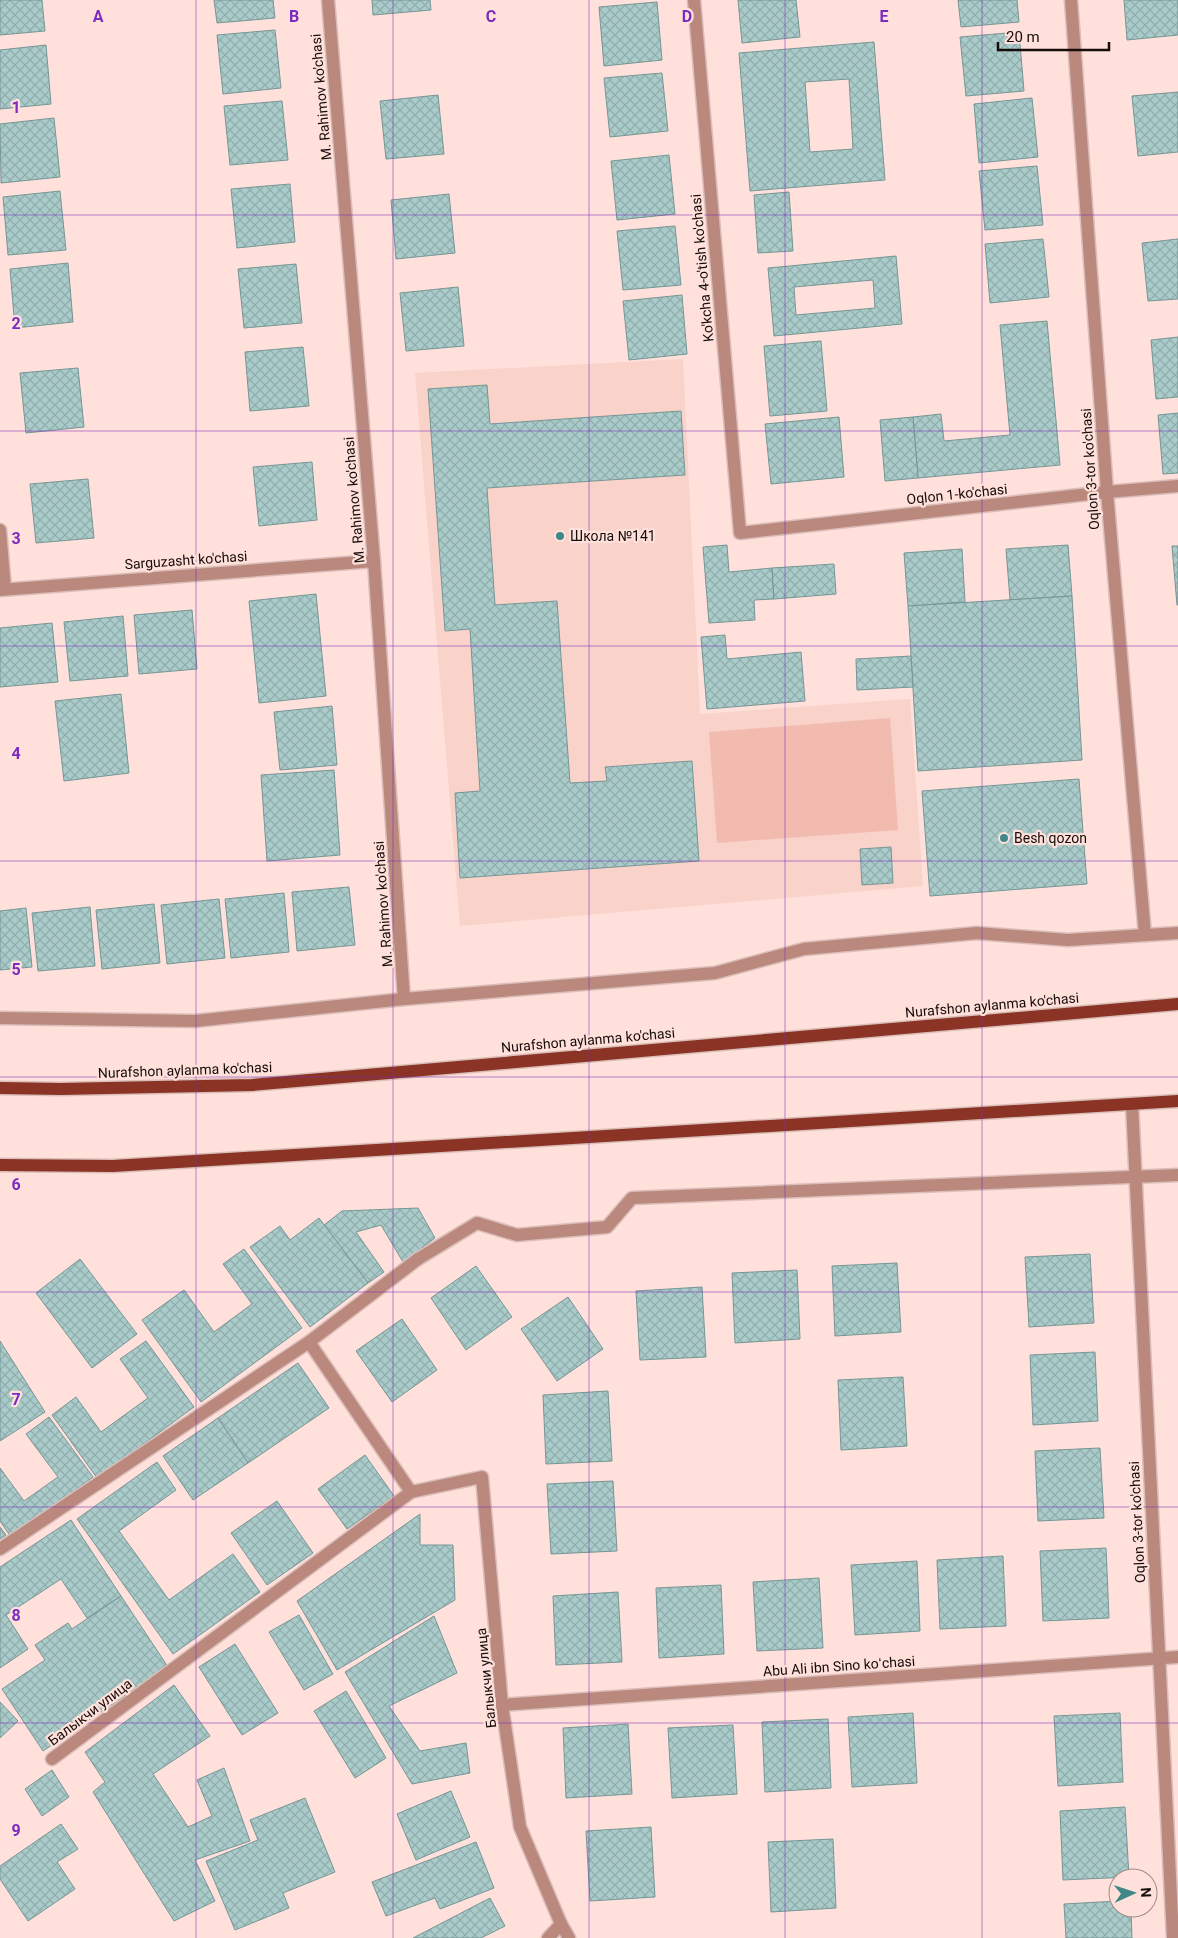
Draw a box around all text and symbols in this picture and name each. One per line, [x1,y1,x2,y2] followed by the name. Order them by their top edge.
[93,7,104,26] text: A
[289,7,299,26] text: B
[486,7,496,26] text: C
[682,7,692,26] text: D
[880,7,889,26] text: E
[998,20,1109,52] scale bar
[1006,28,1040,46] text: 20 m
[308,33,334,161] street label: M. Rahimov ko'chasi
[11,98,21,117] text: 1
[688,193,716,343] street label: Ko'kcha 4-o'tish ko'chasi
[11,314,21,333] text: 2
[1078,408,1102,530] street label: Oqlon 3-tor ko'chasi
[341,436,367,564] street label: M. Rahimov ko'chasi
[906,481,1008,507] street label: Oqlon 1-ko'chasi
[570,528,656,544] place label: Школа №141
[11,529,21,548] text: 3
[554,530,566,542] marker: Школа №141
[124,548,248,572] street label: Sarguzasht ko'chasi
[11,744,21,763] text: 4
[1014,830,1087,846] place label: Besh qozon
[998,832,1010,844] marker: Besh qozon
[371,840,395,968] street label: M. Rahimov ko'chasi
[11,960,21,979] text: 5
[904,989,1080,1021] street label: Nurafshon aylanma ko'chasi
[500,1024,676,1056] street label: Nurafshon aylanma ko'chasi
[98,1059,272,1081] street label: Nurafshon aylanma ko'chasi
[11,1175,21,1194] text: 6
[11,1390,21,1409] text: 7
[1126,1461,1148,1583] street label: Oqlon 3-tor ko'chasi
[11,1606,21,1625] text: 8
[473,1627,499,1729] street label: Балыкчи улица
[762,1653,916,1679] street label: Abu Ali ibn Sino koʻchasi
[45,1675,135,1749] street label: Балыкчи улица
[11,1821,21,1840] text: 9
[1108,1868,1158,1918] north arrow
[1138,1887,1154,1898] text: N

